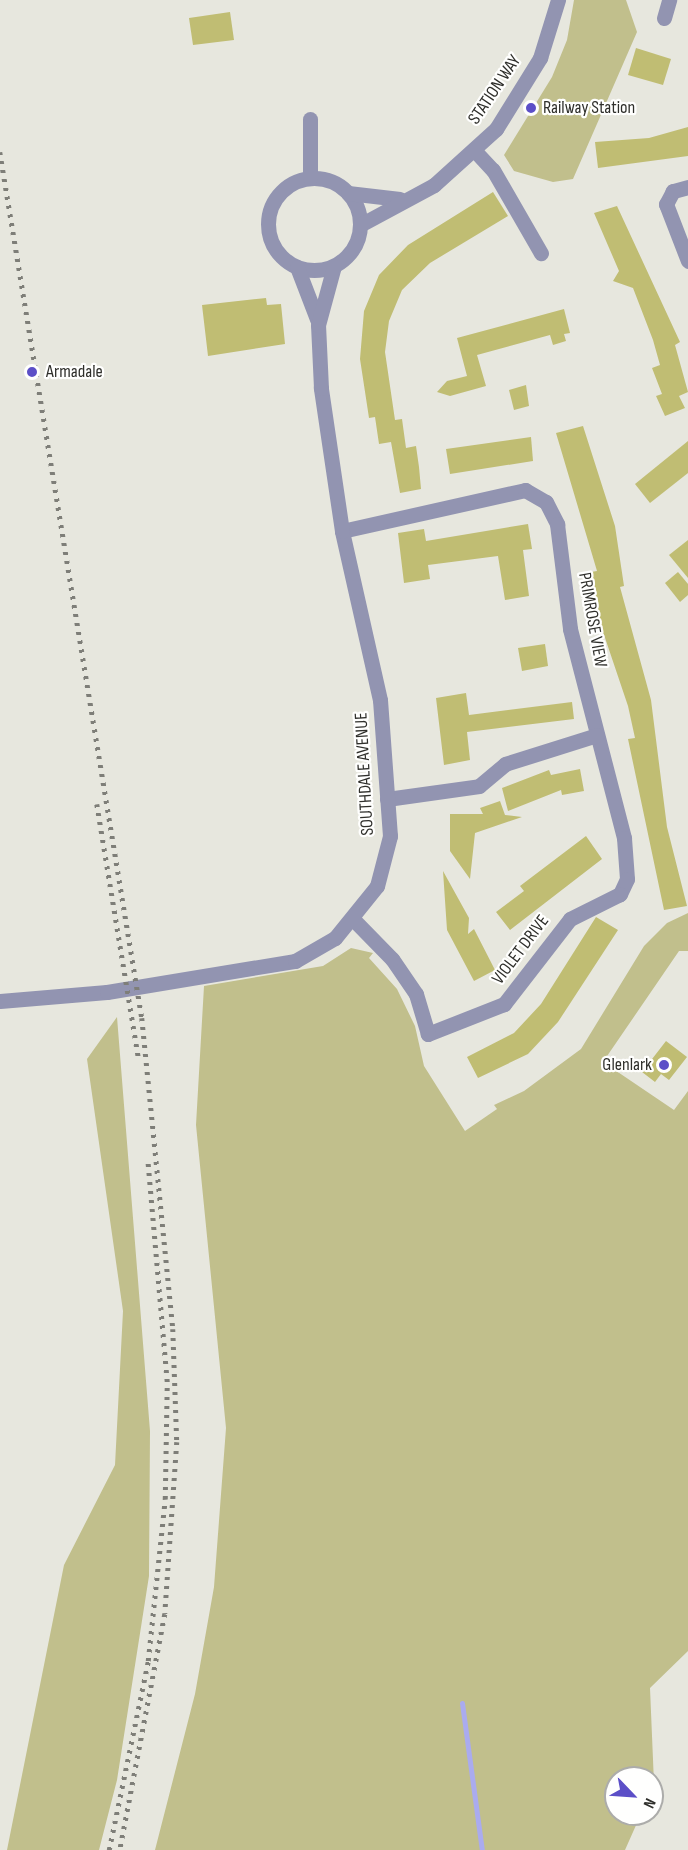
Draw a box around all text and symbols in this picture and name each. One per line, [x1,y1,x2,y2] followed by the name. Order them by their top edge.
[464,51,526,129] street label: STATION WAY
[543,97,635,119] place label: Railway Station
[524,101,538,115] marker: Railway Station
[46,361,103,383] place label: Armadale
[23,363,41,381] marker: Armadale
[573,571,611,669] street label: PRIMROSE VIEW
[351,712,379,836] street label: SOUTHDALE AVENUE
[488,911,554,989] street label: VIOLET DRIVE
[602,1054,652,1076] place label: Glenlark
[657,1058,671,1072] marker: Glenlark
[604,1766,664,1826] north arrow
[639,1795,659,1811] text: N

